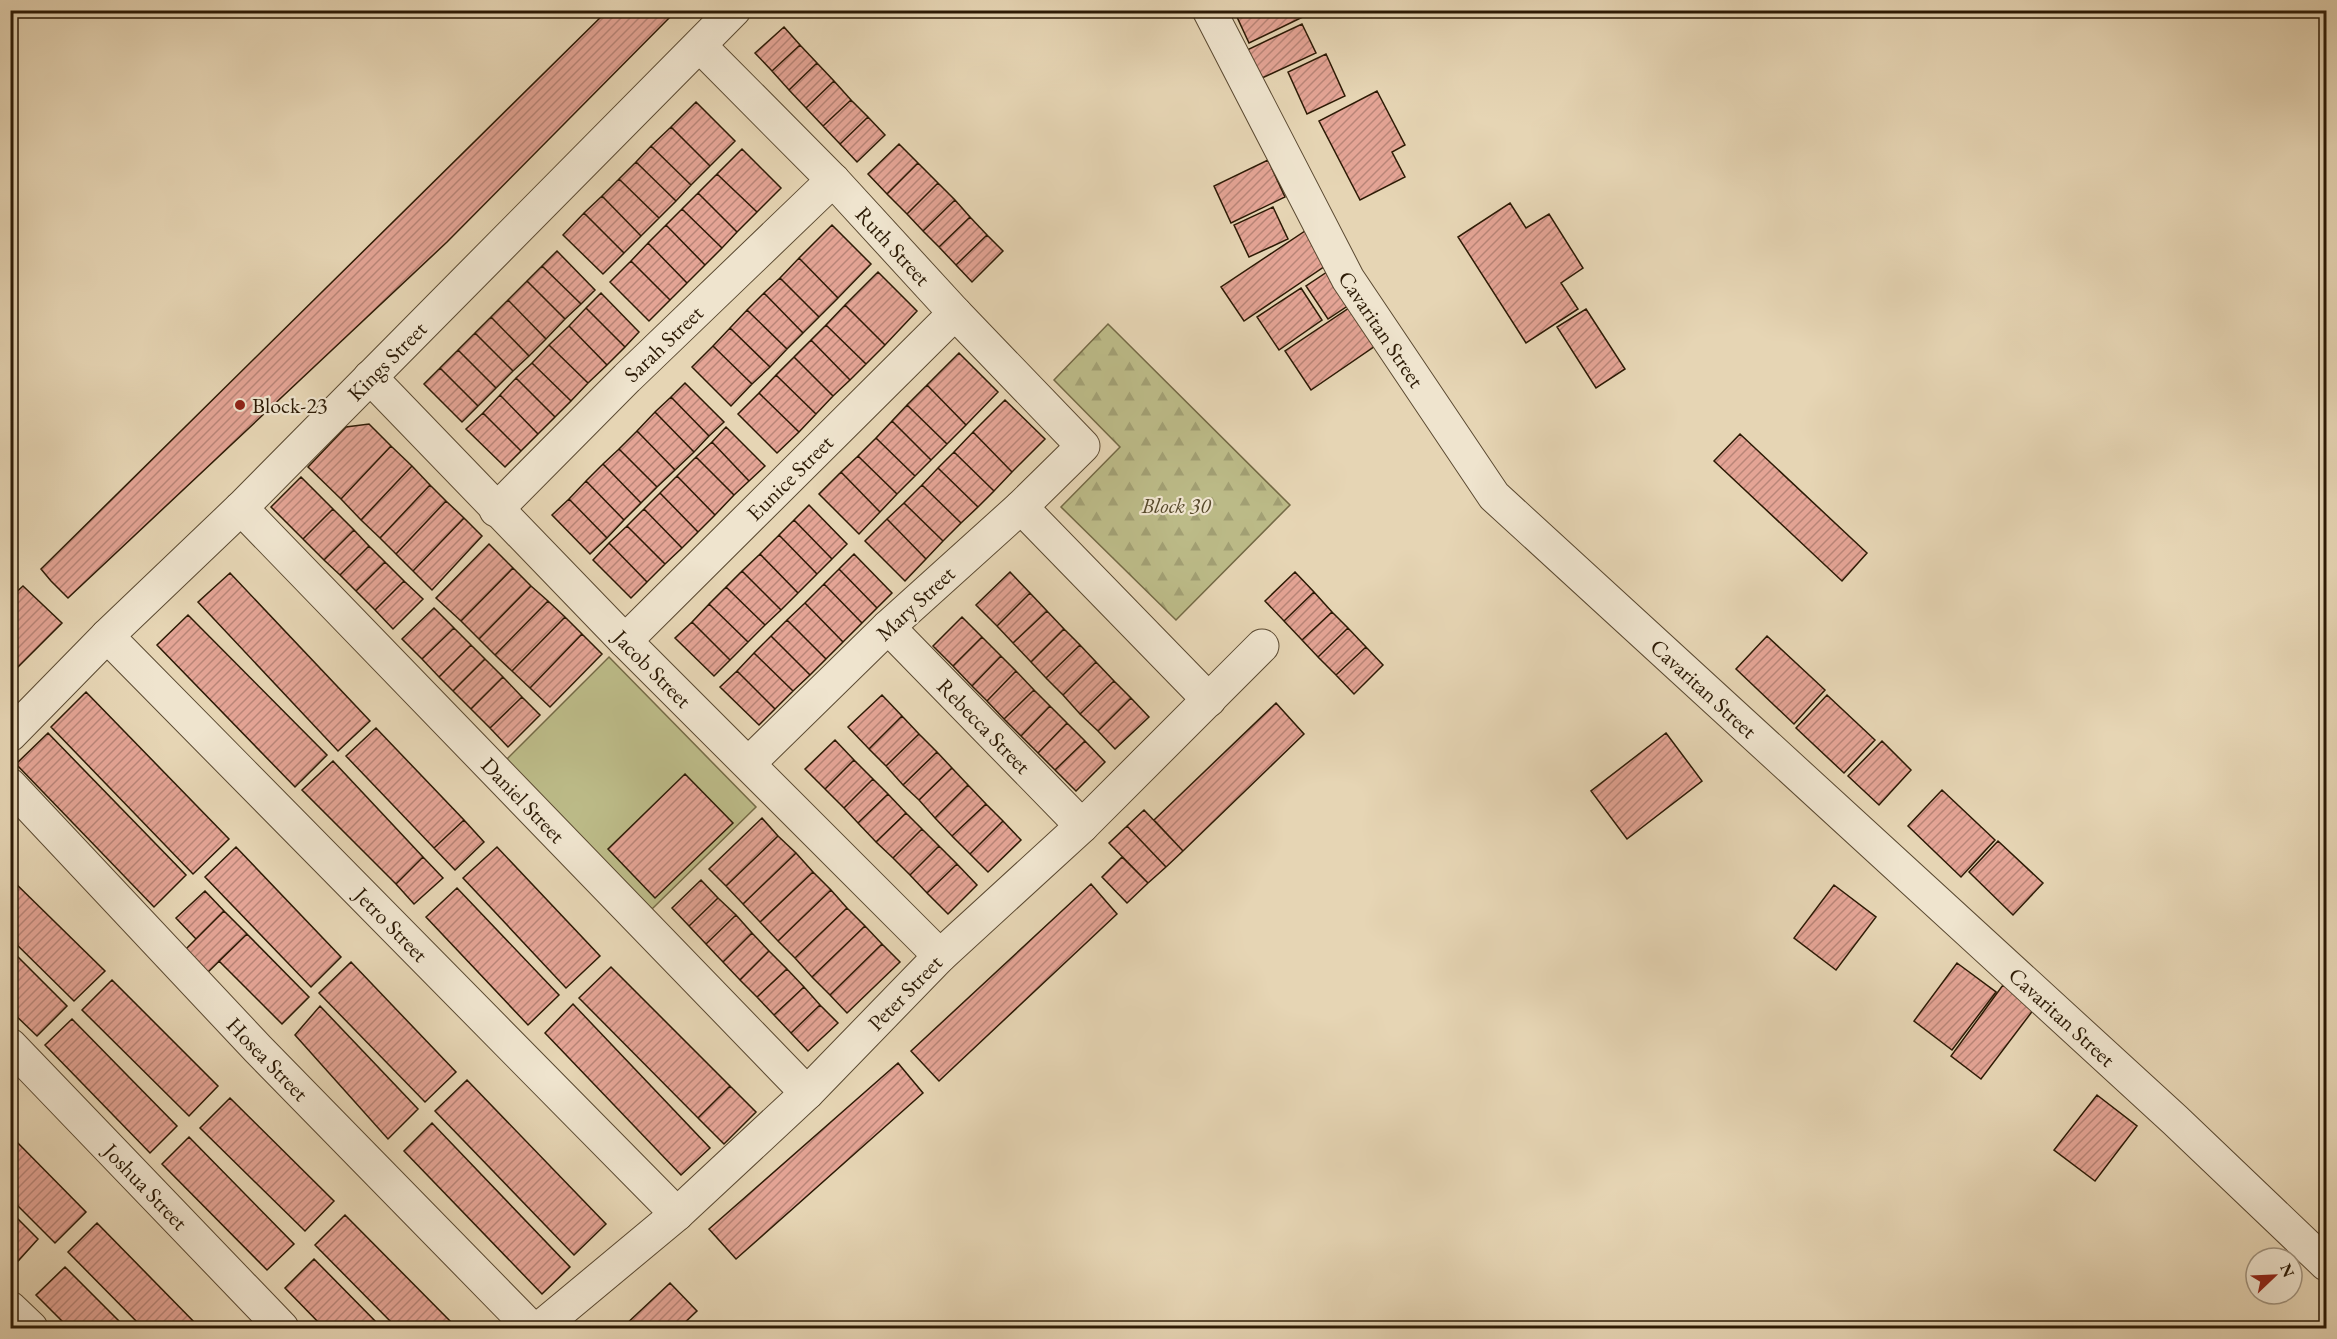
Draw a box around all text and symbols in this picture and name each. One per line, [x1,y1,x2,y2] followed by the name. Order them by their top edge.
[849,200,937,292] street label: Ruth Street
[1331,265,1431,393] street label: Cavaritan Street
[618,299,709,389] street label: Sarah Street
[341,315,433,407] street label: Kings Street
[252,391,328,420] place label: Block-23
[233,398,247,412] marker: Block-23
[740,428,840,527] street label: Eunice Street
[1140,491,1212,520] park label: Block 30
[870,559,961,647] street label: Mary Street
[605,622,698,715] street label: Jacob Street
[1644,632,1763,745] street label: Cavaritan Street
[931,672,1037,780] street label: Rebecca Street
[475,751,571,849] street label: Daniel Street
[346,880,434,968] street label: Jetro Street
[861,948,949,1037] street label: Peter Street
[2002,961,2121,1073] street label: Cavaritan Street
[220,1011,315,1107] street label: Hosea Street
[95,1136,194,1236] street label: Joshua Street
[2244,1246,2304,1306] north arrow
[2275,1260,2300,1280] text: N

